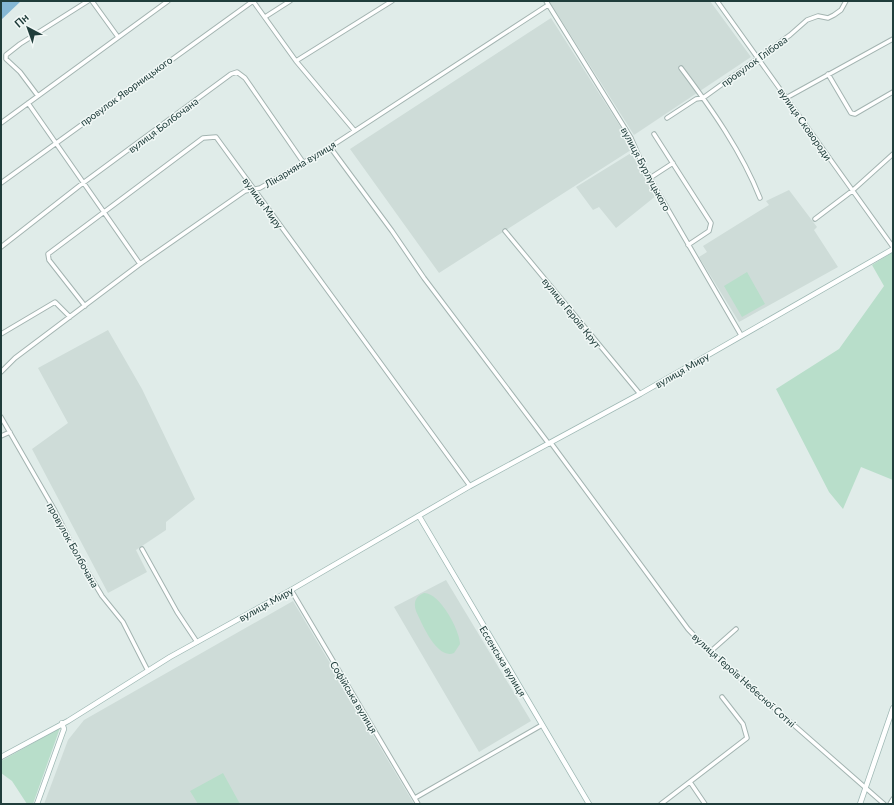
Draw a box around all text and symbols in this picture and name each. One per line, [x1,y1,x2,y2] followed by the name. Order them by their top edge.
[8,8,48,48] north arrow
[11,10,31,30] text: Пн
[719,33,789,89] street label: провулок Глібова
[78,53,175,128] street label: провулок Яворницького
[776,85,835,163] street label: вулиця Сковороди
[126,95,200,155] street label: вулиця Болбочана
[619,125,673,213] street label: вулиця Бурлуцького
[261,138,338,191] street label: Лікарняна вулиця
[240,175,286,232] street label: вулиця Миру
[540,275,604,351] street label: вулиця Героїв Крут
[653,349,712,390] street label: вулиця Миру
[45,500,101,590] street label: провулок Болбочана
[237,584,296,624] street label: вулиця Миру
[477,624,529,699] street label: Ессенська вулиця
[690,630,798,730] street label: вулиця Героїв Небесної Сотні
[328,659,380,735] street label: Софійська вулиця

